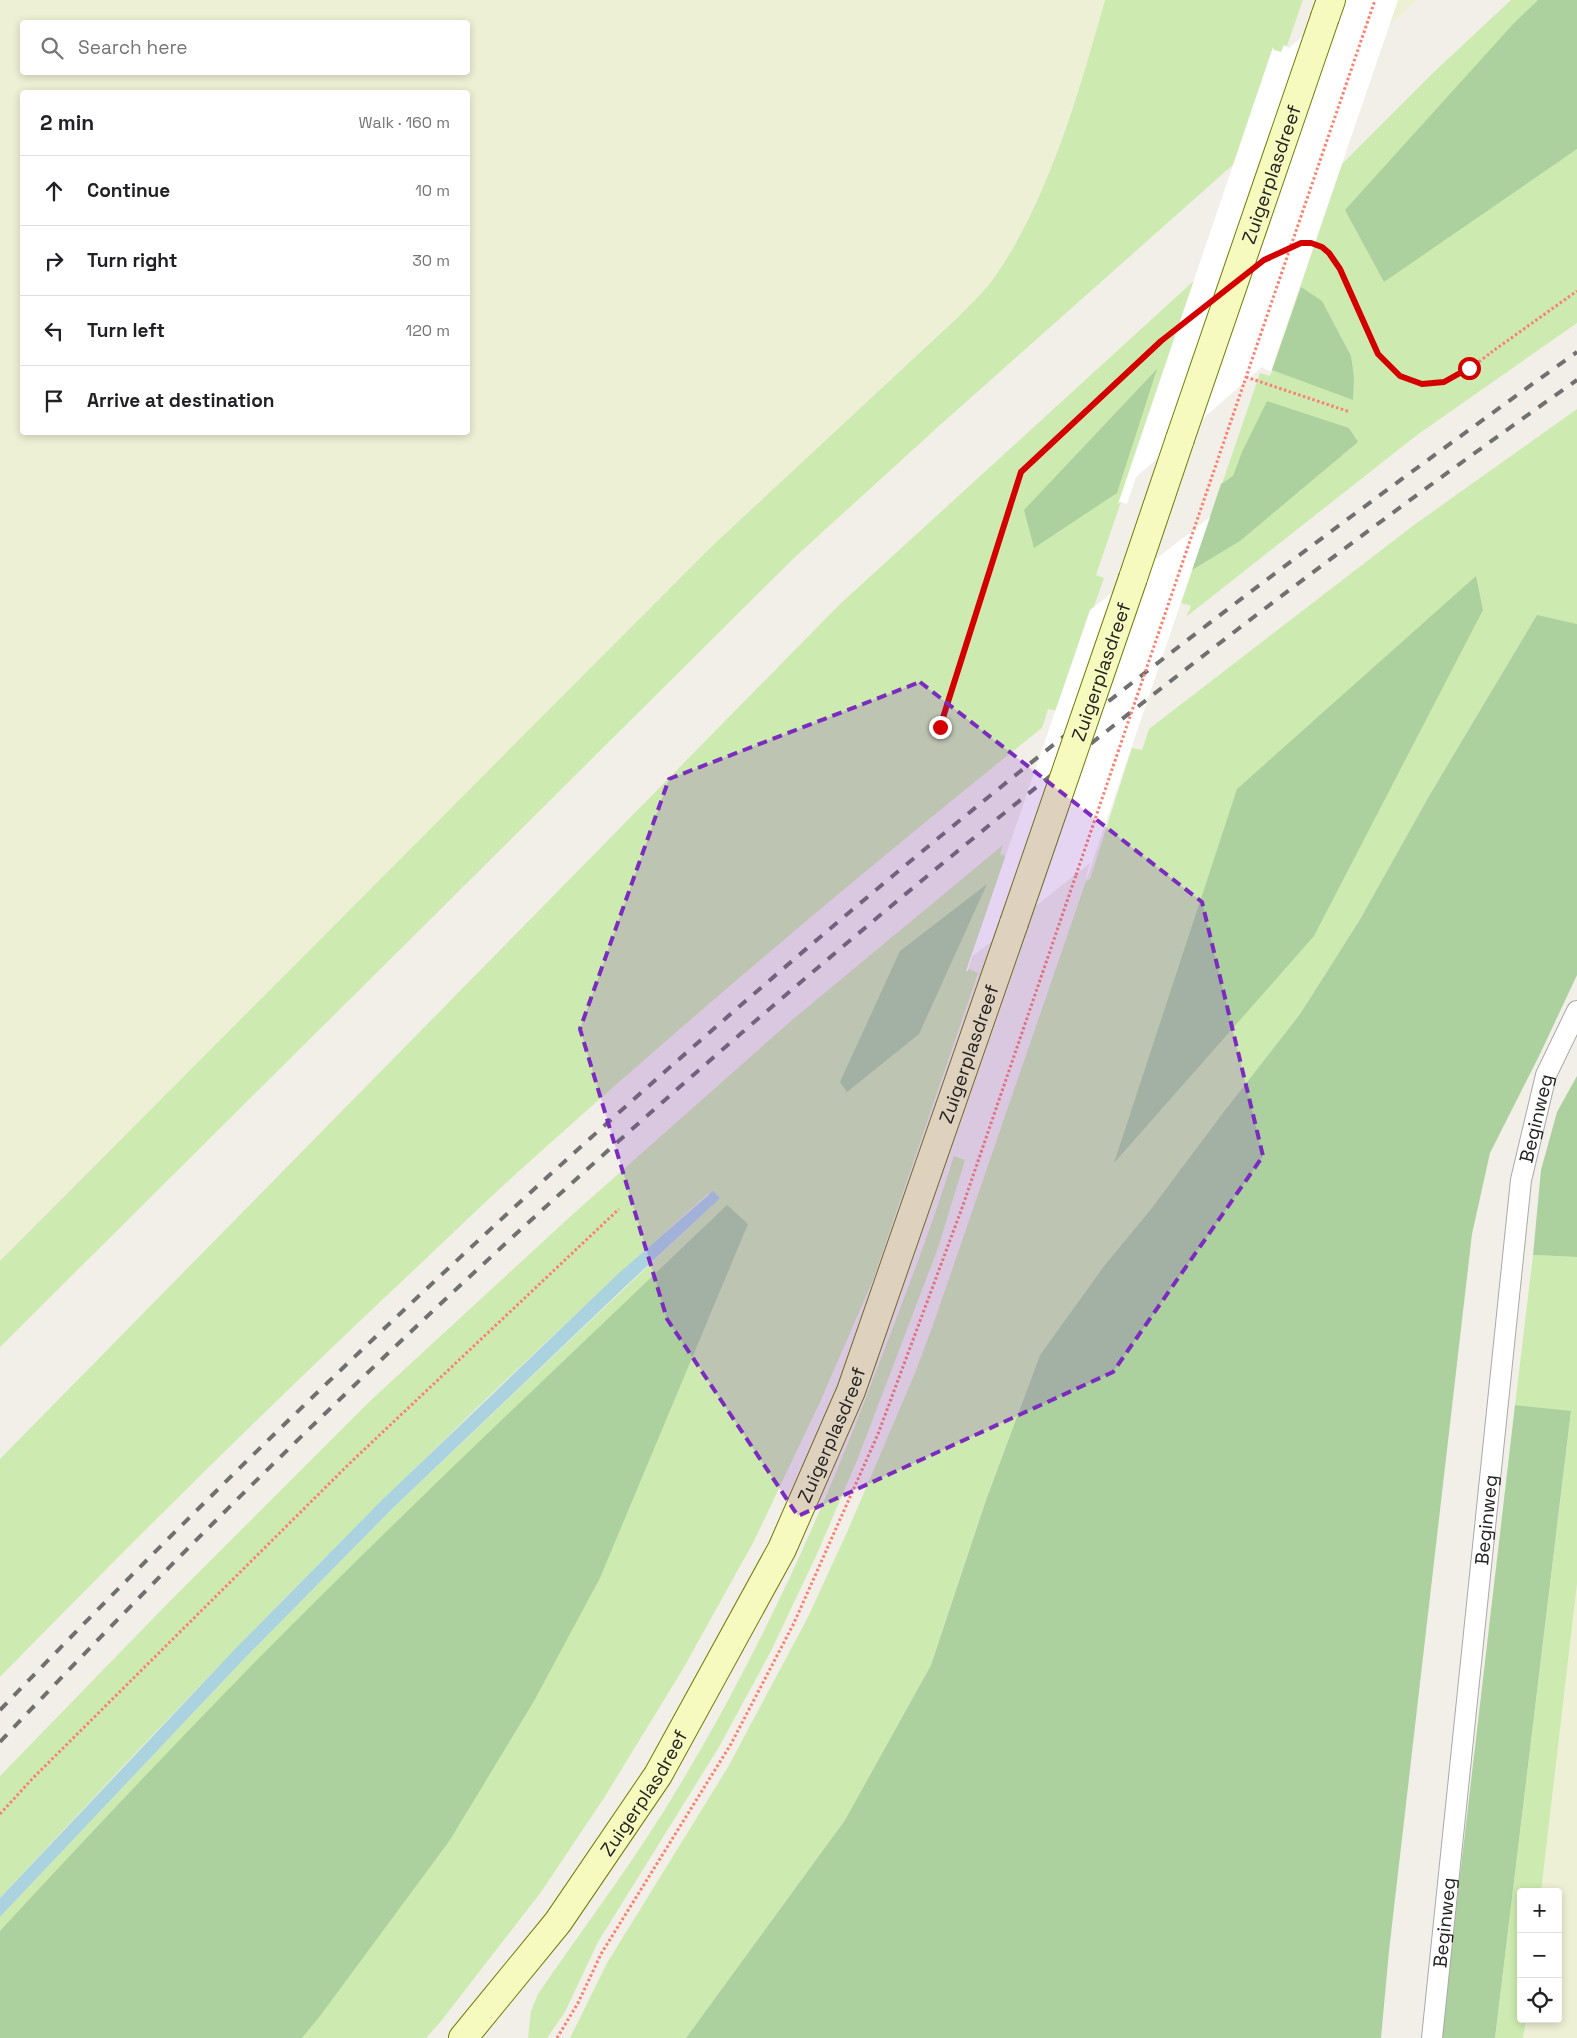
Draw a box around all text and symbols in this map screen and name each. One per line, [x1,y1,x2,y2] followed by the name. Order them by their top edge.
[20,20,470,75] search box
[38,34,66,62] icon: search
[78,35,188,60] text: Search here
[1236,101,1306,247] street label: Zuigerplasdreef
[40,109,94,136] text: 2 min
[359,112,450,133] text: Walk · 160 m
[40,177,68,205] icon: ahead
[87,178,170,203] text: Continue
[415,180,450,201] text: 10 m
[40,247,68,275] icon: right
[87,248,177,273] text: Turn right
[412,250,450,271] text: 30 m
[40,317,68,345] icon: left
[87,318,165,343] text: Turn left
[406,320,450,341] text: 120 m
[1458,357,1481,380] route start
[40,387,68,415] icon: arrive
[87,388,275,413] text: Arrive at destination
[1065,599,1136,744] street label: Zuigerplasdreef
[929,716,952,739] route end
[933,981,1004,1126] street label: Zuigerplasdreef
[1513,1071,1558,1165] street label: Beginweg
[791,1364,871,1506] street label: Zuigerplasdreef
[1469,1473,1503,1566] street label: Beginweg
[594,1725,693,1861] street label: Zuigerplasdreef
[1427,1876,1461,1969] street label: Beginweg
[1517,1888,1562,2023] map controls
[1517,1888,1562,1933] button: +
[1517,1933,1562,1978] button: −
[1517,1978,1562,2023] button: locate

